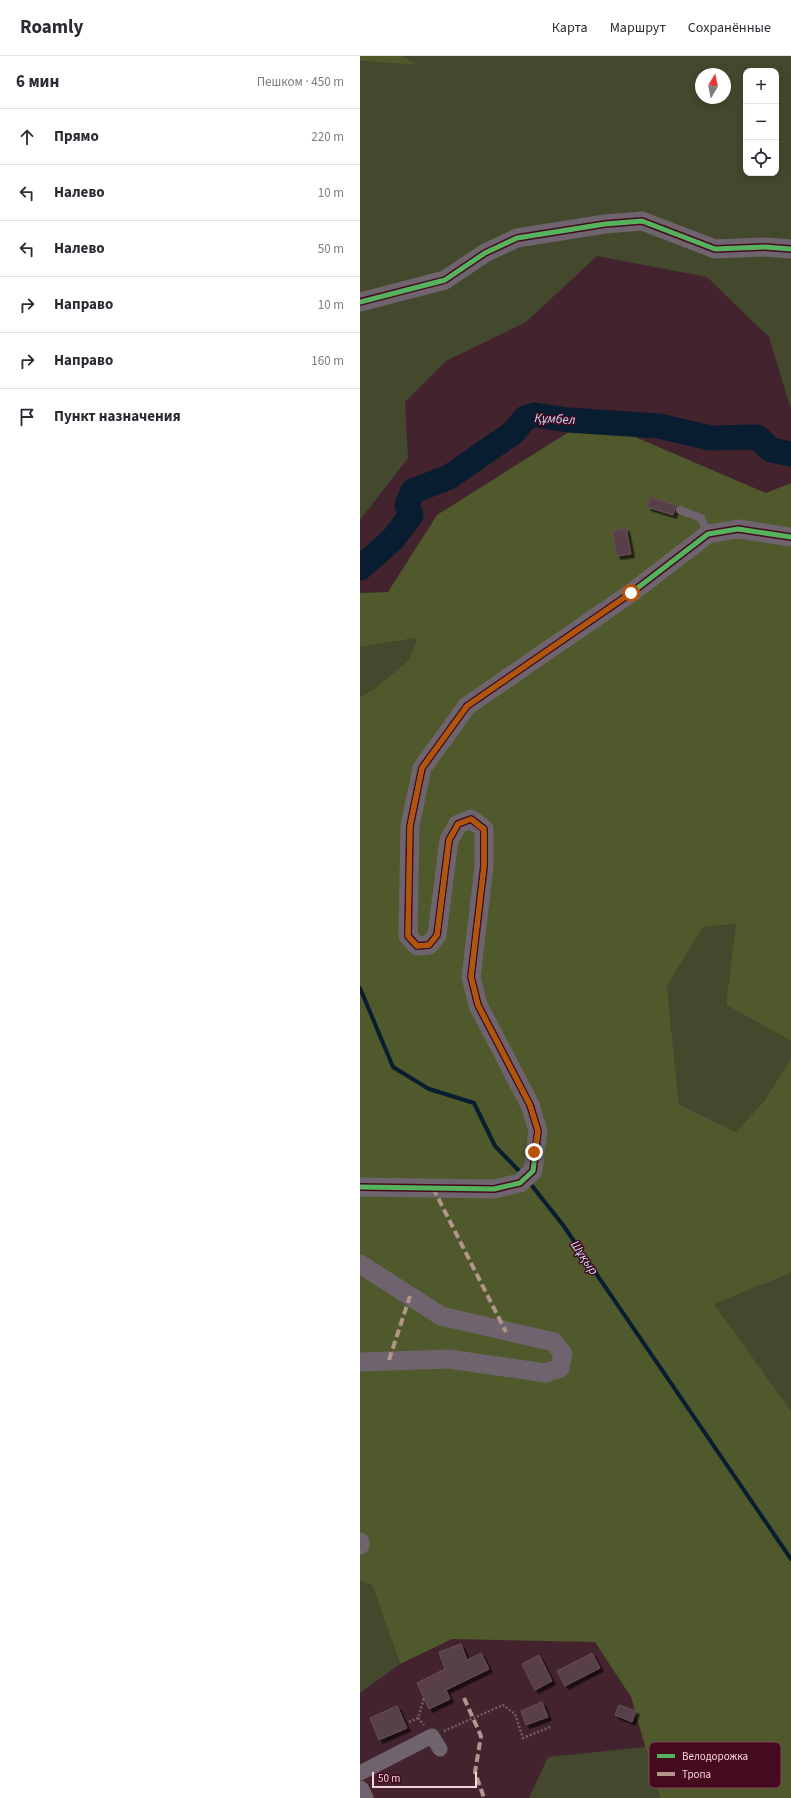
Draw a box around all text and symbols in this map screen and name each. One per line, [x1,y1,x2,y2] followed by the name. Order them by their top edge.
[20,14,83,41] text: Roamly
[552,18,588,38] text: Карта
[610,18,666,38] text: Маршрут
[688,18,771,38] text: Сохранённые
[695,68,731,104] north arrow
[743,68,779,176] map controls
[743,68,779,104] button: +
[16,70,59,94] text: 6 мин
[257,73,344,91] text: Пешком · 450 m
[743,104,779,140] button: −
[16,126,38,148] icon: ahead
[54,126,99,147] text: Прямо
[311,128,344,146] text: 220 m
[743,140,779,176] button: locate
[16,182,38,204] icon: left
[54,182,105,203] text: Налево
[318,184,344,202] text: 10 m
[16,238,38,260] icon: left
[54,238,105,259] text: Налево
[318,240,344,258] text: 50 m
[16,294,38,316] icon: right
[54,294,113,315] text: Направо
[318,296,344,314] text: 10 m
[16,350,38,372] icon: right
[54,350,113,371] text: Направо
[311,352,344,370] text: 160 m
[16,406,38,428] icon: arrive
[54,406,181,427] text: Пункт назначения
[534,409,576,429] water label: Құмбел
[622,584,640,602] route start
[525,1143,543,1161] route end
[566,1237,602,1279] water label: Шұқыр
[649,1742,781,1788] legend
[682,1749,748,1764] text: Велодорожка
[682,1767,711,1782] text: Тропа
[372,1770,477,1789] scale bar
[378,1771,400,1786] text: 50 m

